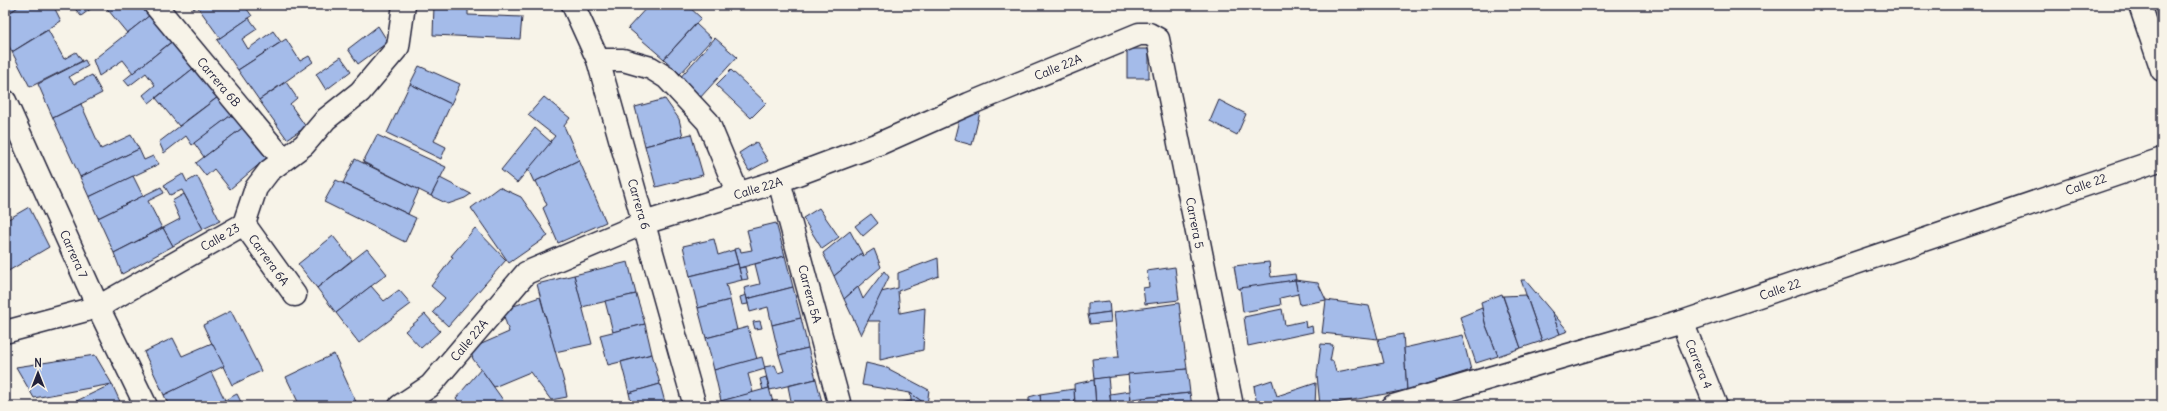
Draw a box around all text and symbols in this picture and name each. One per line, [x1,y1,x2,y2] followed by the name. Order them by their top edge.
[1032,51,1084,83] street label: Calle 22A
[194,54,244,110] street label: Carrera 6B
[2063,170,2109,198] street label: Calle 22
[732,173,784,203] street label: Calle 22A
[625,177,653,231] street label: Carrera 6
[1183,196,1207,250] street label: Carrera 5
[198,220,242,254] street label: Calle 23
[57,228,91,280] street label: Carrera 7
[245,231,293,289] street label: Carrera 6A
[795,263,825,325] street label: Carrera 5A
[1757,275,1803,303] street label: Calle 22
[447,316,491,364] street label: Calle 22A
[1682,337,1716,391] street label: Carrera 4
[18,353,58,393] north arrow
[34,356,42,370] text: N

